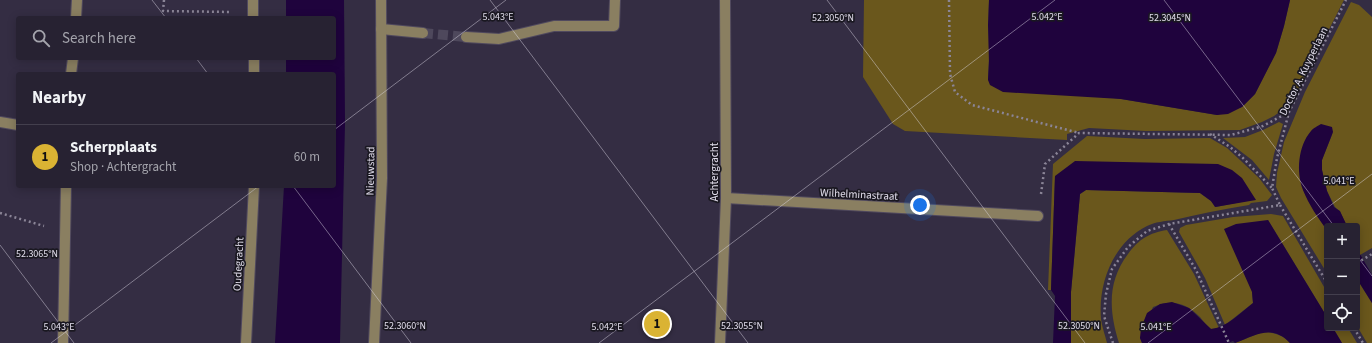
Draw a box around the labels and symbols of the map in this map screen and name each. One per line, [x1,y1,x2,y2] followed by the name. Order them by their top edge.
[483,10,513,24] text: 5.043°E
[1032,10,1062,24] text: 5.042°E
[812,11,854,25] text: 52.3050°N
[1149,11,1191,25] text: 52.3045°N
[1276,24,1331,118] street label: Doctor A. Kuyperlaan
[707,142,722,202] street label: Achtergracht
[363,147,378,195] street label: Nieuwstad
[1324,174,1354,188] text: 5.041°E
[820,185,899,204] street label: Wilhelminastraat
[910,195,930,215] your location
[230,236,247,291] street label: Oudegracht
[16,247,58,261] text: 52.3065°N
[644,309,670,339] pin: 1
[384,319,426,333] text: 52.3060°N
[721,319,763,333] text: 52.3055°N
[1058,319,1100,333] text: 52.3050°N
[44,320,74,334] text: 5.043°E
[592,320,622,334] text: 5.042°E
[1141,320,1171,334] text: 5.041°E

